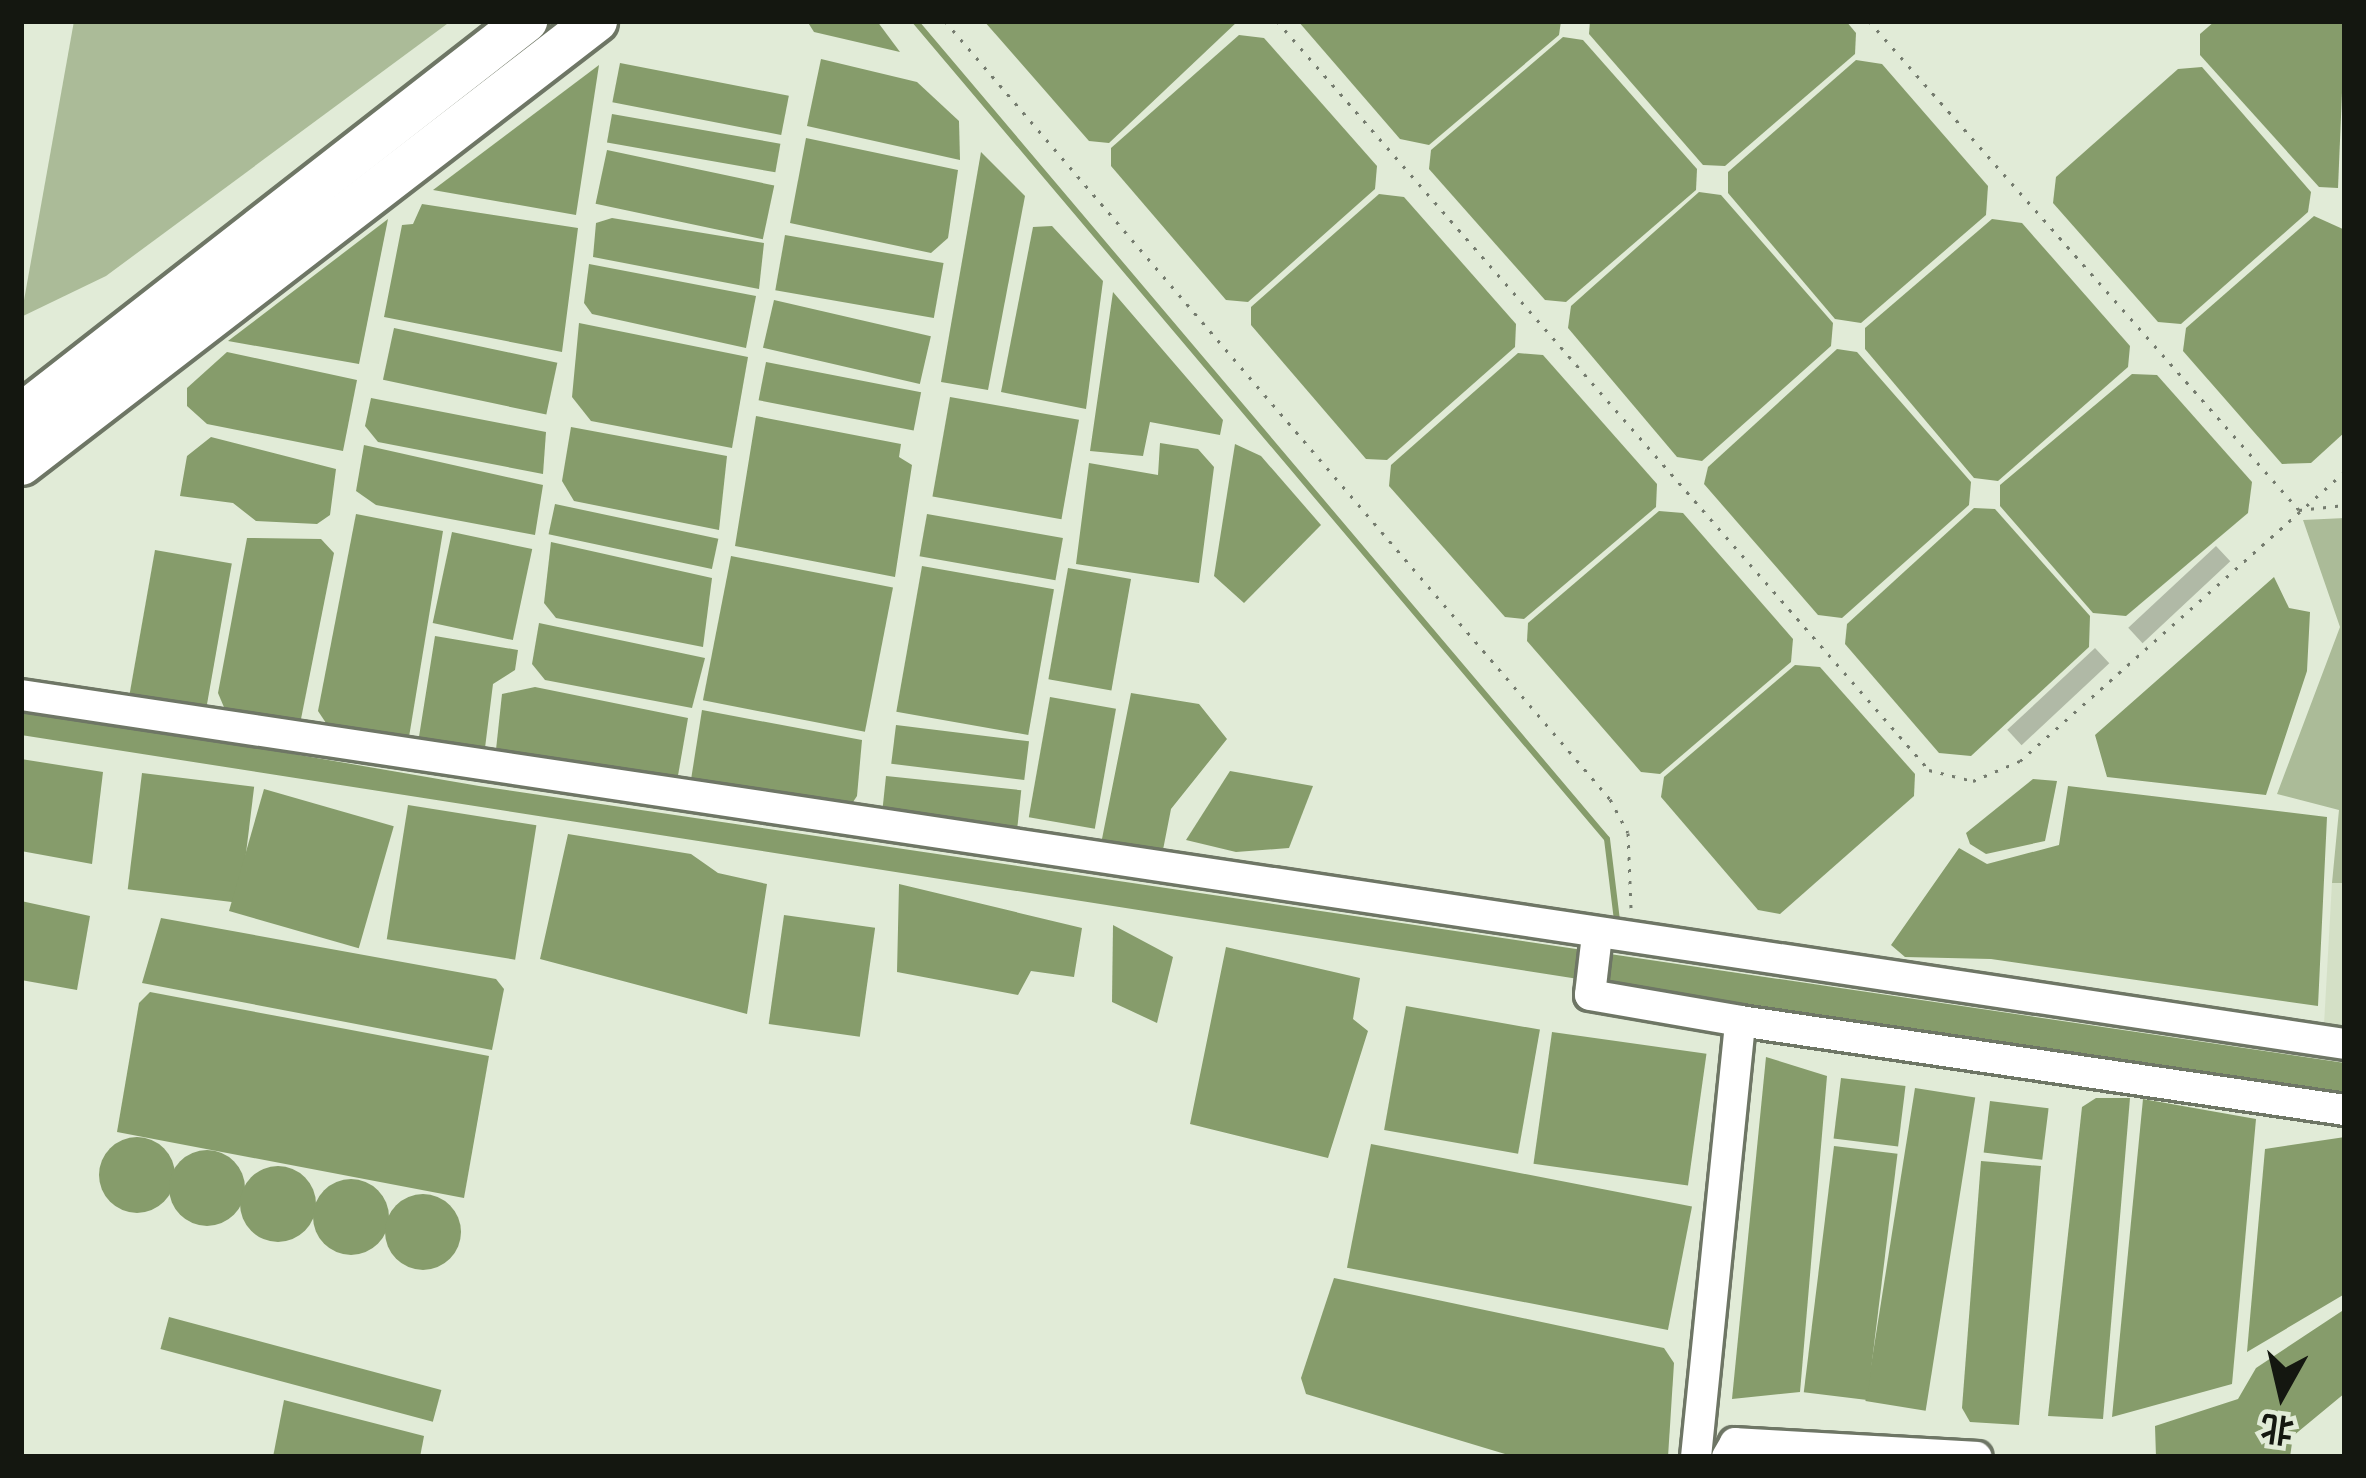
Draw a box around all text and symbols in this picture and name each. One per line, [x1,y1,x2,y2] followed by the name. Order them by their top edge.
[2222,1334,2342,1454] north arrow
[2258,1408,2296,1452] text: 北

